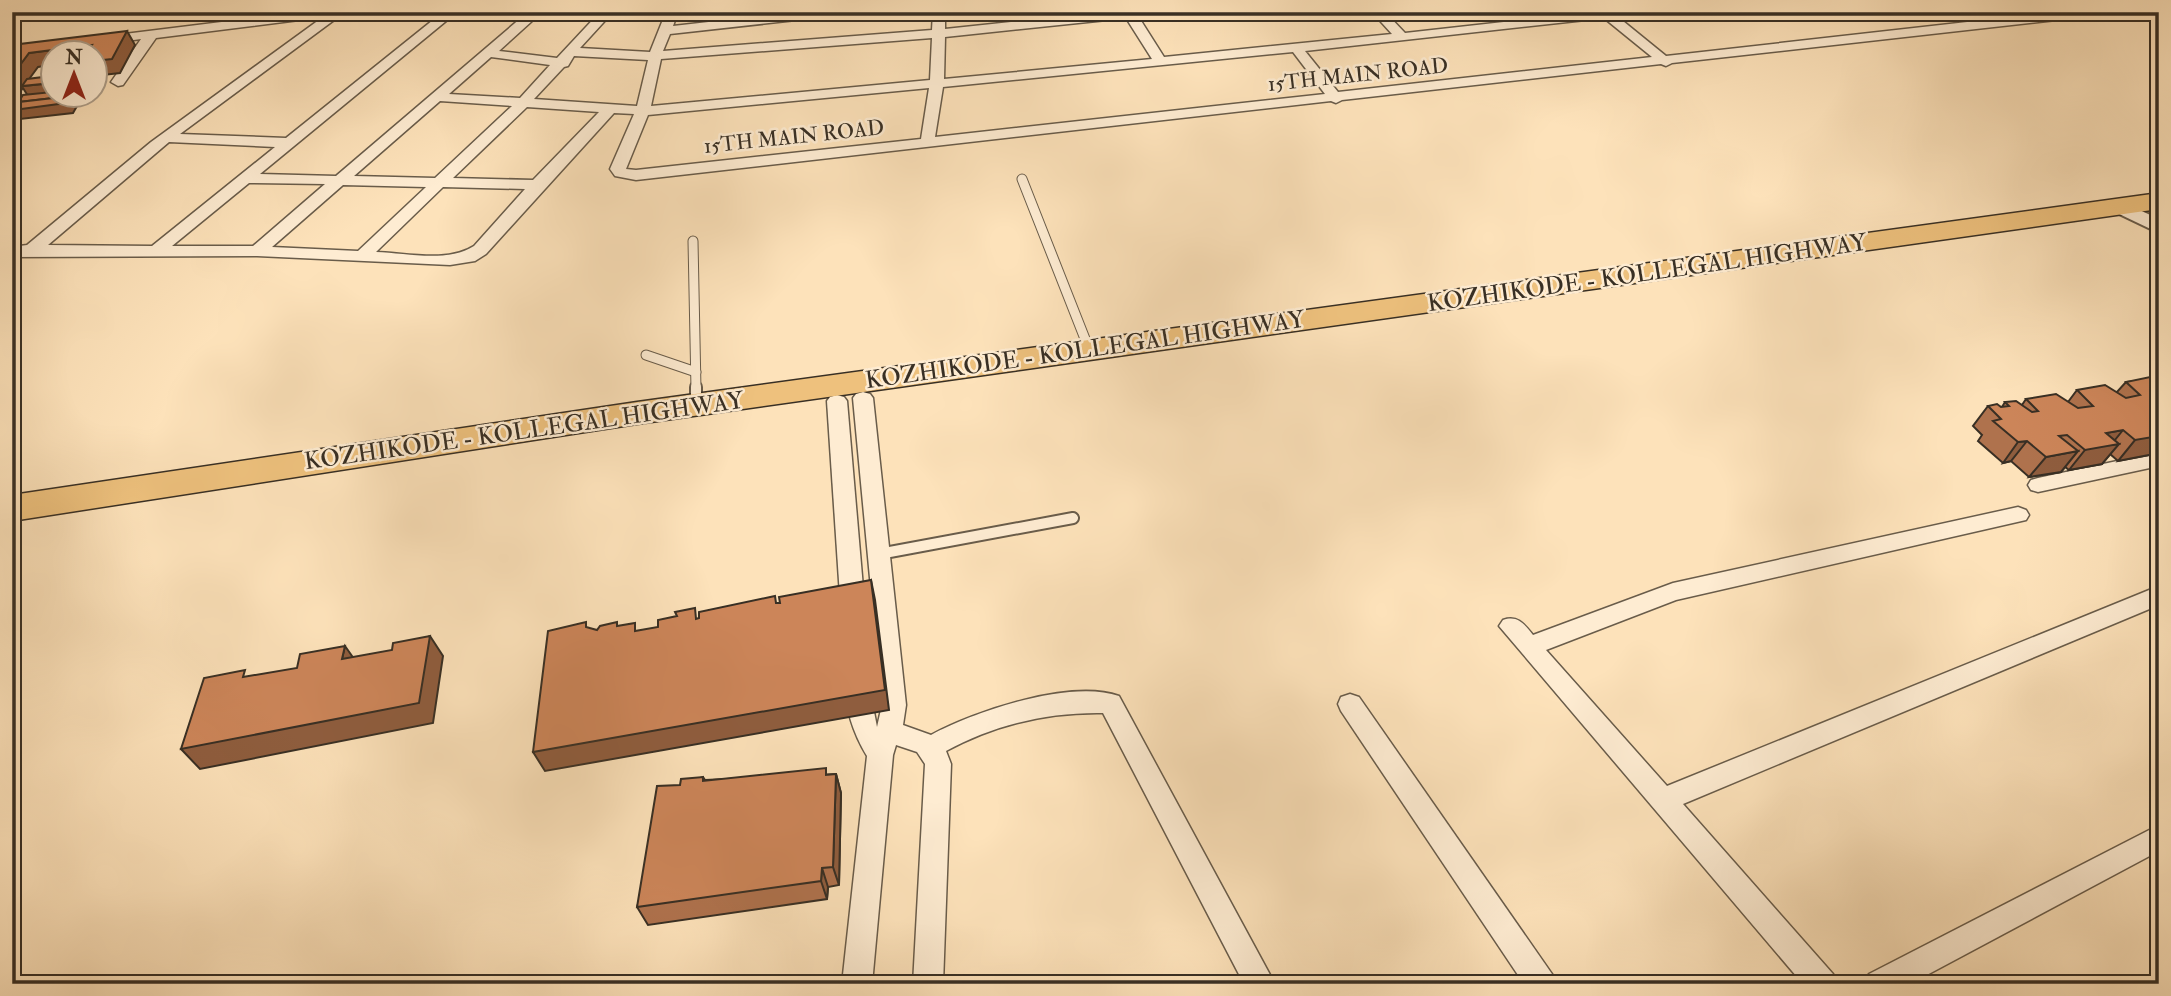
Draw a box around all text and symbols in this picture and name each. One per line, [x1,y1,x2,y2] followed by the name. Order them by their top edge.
[38,38,108,108] north arrow
[64,46,83,70] text: N
[1267,52,1449,98] street label: 15TH MAIN ROAD
[703,114,885,160] street label: 15TH MAIN ROAD
[1425,227,1869,319] street label: KOZHIKODE - KOLLEGAL HIGHWAY
[863,304,1307,396] street label: KOZHIKODE - KOLLEGAL HIGHWAY
[302,385,746,477] street label: KOZHIKODE - KOLLEGAL HIGHWAY

